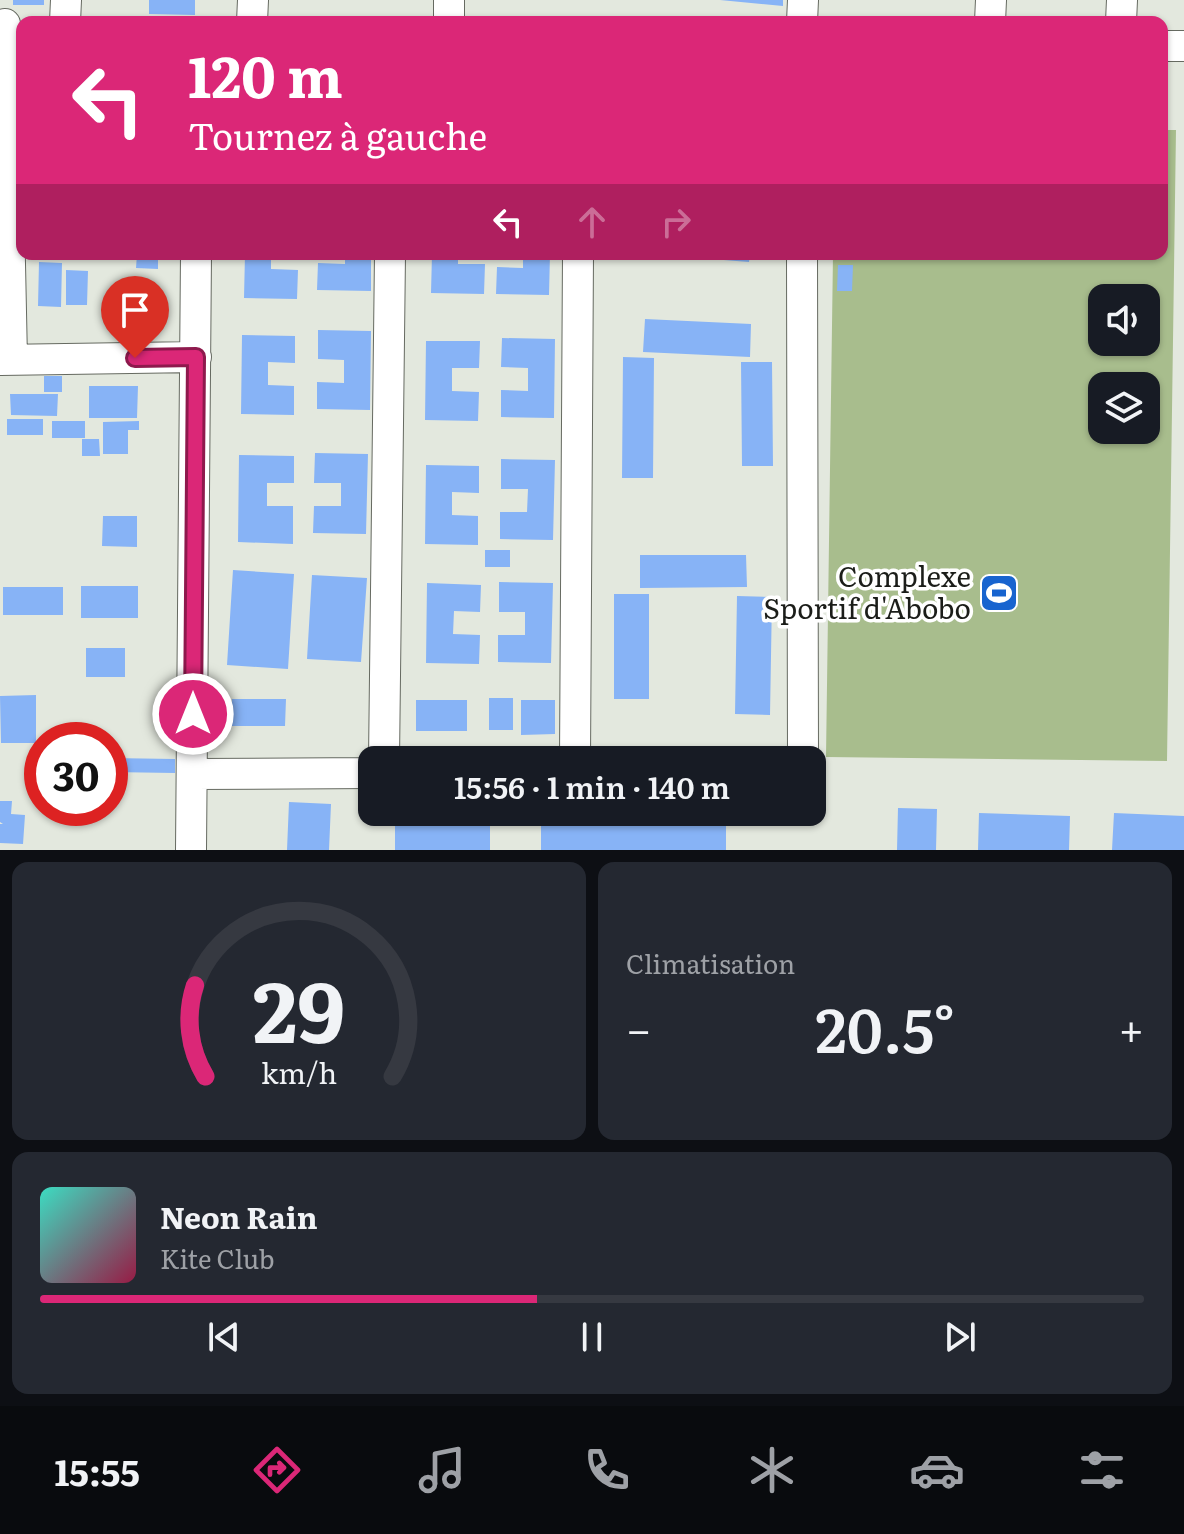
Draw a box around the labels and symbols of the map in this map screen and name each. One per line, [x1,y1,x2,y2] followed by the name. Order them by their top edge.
[101,276,169,358] pin
[763,554,971,628] place label: Complexe Sportif d'Abobo
[978,572,1020,614] sports icon: Complexe Sportif d'Abobo
[151,672,235,756] position arrow
[24,722,128,826] speed limit sign: 30

